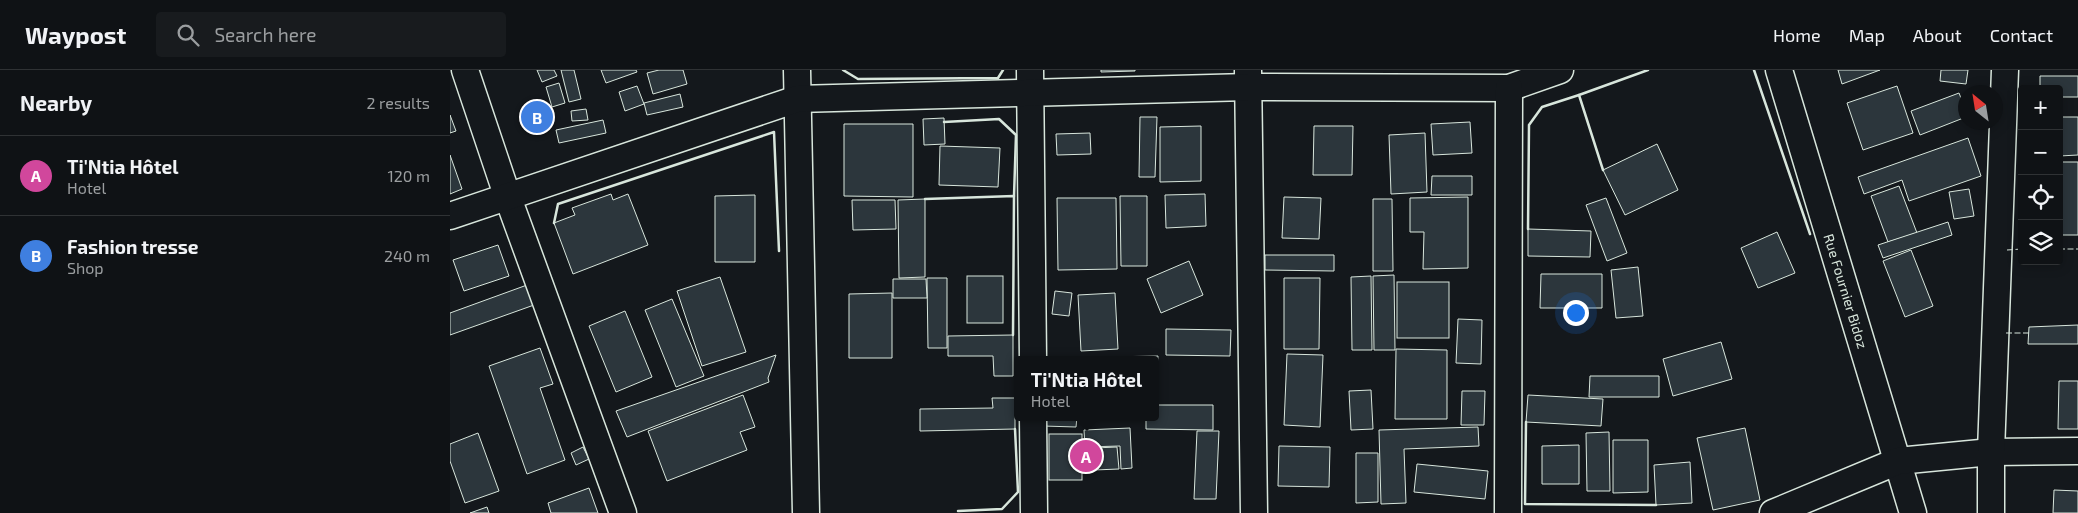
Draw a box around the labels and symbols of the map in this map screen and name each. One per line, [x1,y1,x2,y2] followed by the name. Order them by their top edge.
[1958,85,2003,130] north arrow
[521,98,553,136] pin: B
[1820,232,1872,350] street label: Rue Fournier Bidoz
[1563,300,1589,326] your location
[1070,437,1102,475] pin: A

